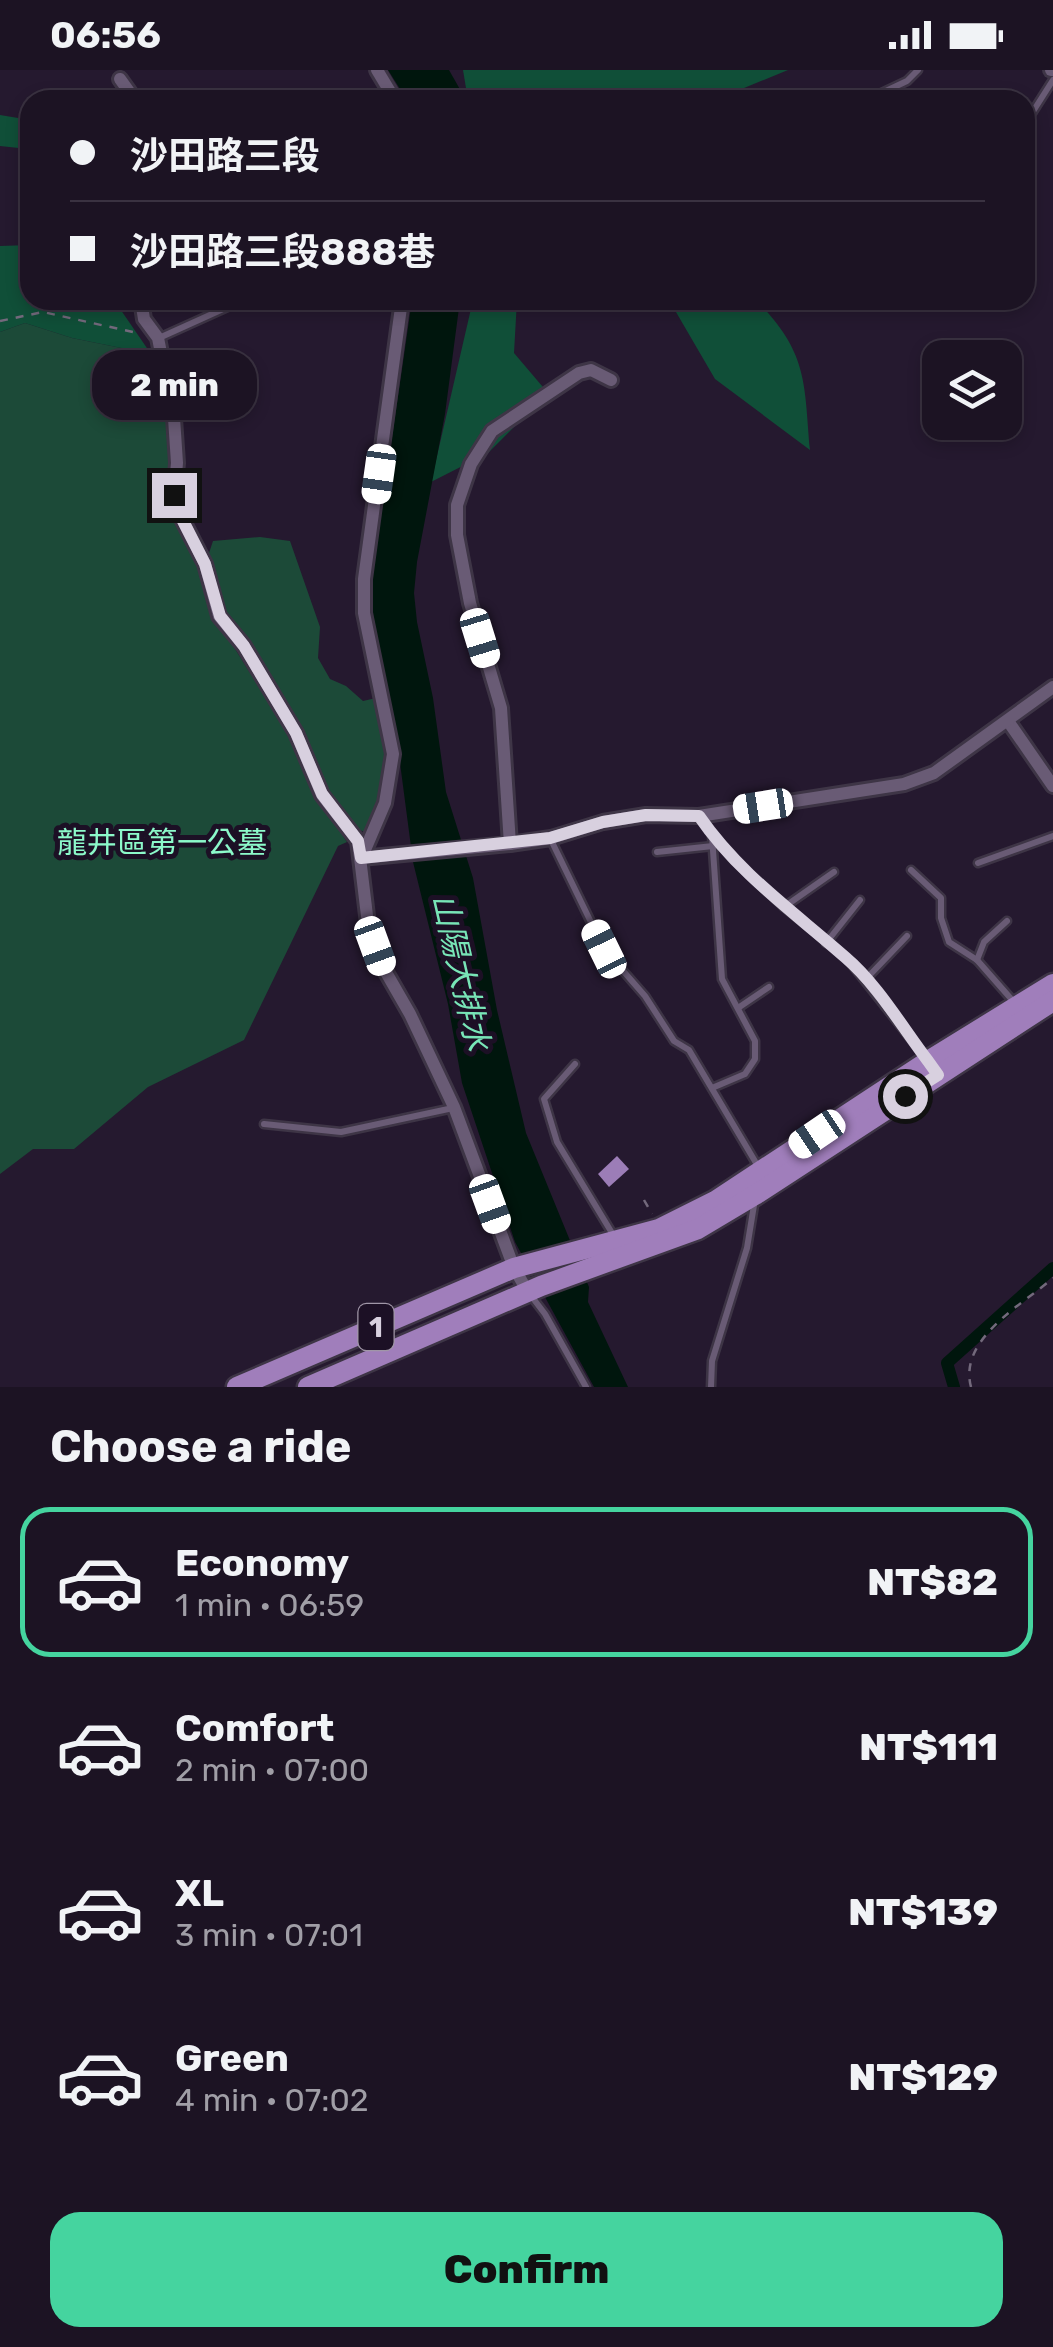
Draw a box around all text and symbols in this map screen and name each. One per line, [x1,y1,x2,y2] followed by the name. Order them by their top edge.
[50,12,161,58] text: 06:56
[130,133,320,179] text: 沙田路三段
[130,229,435,275] text: 沙田路三段888巷
[922,340,1022,440] map controls
[922,340,1022,440] button: layers
[91,350,256,420] callout: 2 min
[130,366,219,404] text: 2 min
[360,442,398,506] car
[152,473,197,518] route end
[457,605,503,671] car
[731,786,795,826] car
[57,825,267,861] park label: 龍井區第一公墓
[424,890,498,1056] water label: 山陽大排水
[351,913,399,979] car
[577,915,631,983] car
[883,1074,928,1119] route start
[784,1105,850,1163] car
[466,1171,514,1237] car
[358,1304,394,1350] road number: 1
[50,1420,352,1473] text: Choose a ride
[55,1537,145,1627] icon: car
[175,1540,349,1586] text: Economy
[867,1559,998,1605] text: NT$82
[175,1586,364,1624] text: 1 min · 06:59
[55,1702,145,1792] icon: car
[175,1705,334,1751] text: Comfort
[859,1724,998,1770] text: NT$111
[175,1751,369,1789] text: 2 min · 07:00
[55,1867,145,1957] icon: car
[175,1870,224,1916] text: XL
[848,1889,998,1935] text: NT$139
[175,1916,363,1954] text: 3 min · 07:01
[55,2032,145,2122] icon: car
[175,2035,289,2081] text: Green
[848,2054,998,2100] text: NT$129
[175,2081,369,2119] text: 4 min · 07:02
[50,2212,1003,2327] button: Confirm

